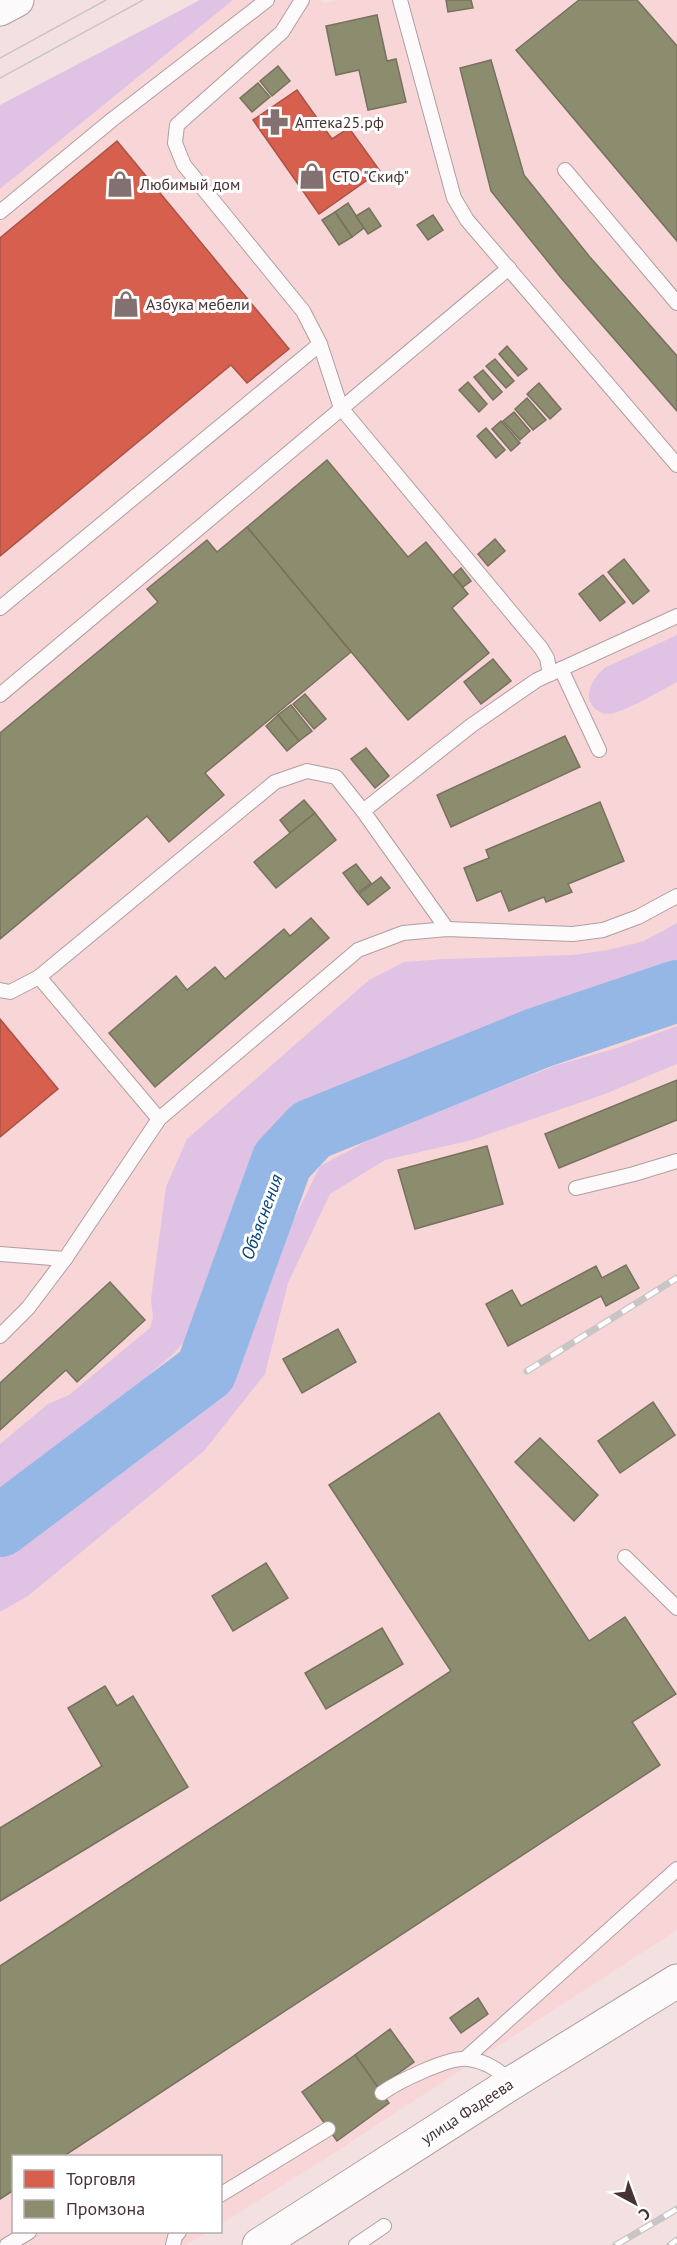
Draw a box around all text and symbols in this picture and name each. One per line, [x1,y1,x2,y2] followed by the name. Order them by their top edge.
[260,107,290,137] pharmacy icon: Аптека25.рф
[295,112,384,132] place label: Аптека25.рф
[297,161,327,191] shop icon: СТО "Скиф"
[332,166,409,186] place label: СТО "Скиф"
[105,169,135,199] shop icon: Любимый дом
[139,174,240,194] place label: Любимый дом
[111,289,141,319] shop icon: Азбука мебели
[146,294,250,314] place label: Азбука мебели
[235,1170,288,1263] water label: Объяснения
[417,2074,517,2148] street label: улица Фадеева
[12,2155,222,2233] legend
[66,2167,136,2190] text: Торговля
[605,2173,665,2233] north arrow
[66,2197,145,2220] text: Промзона
[635,2204,655,2225] text: С

